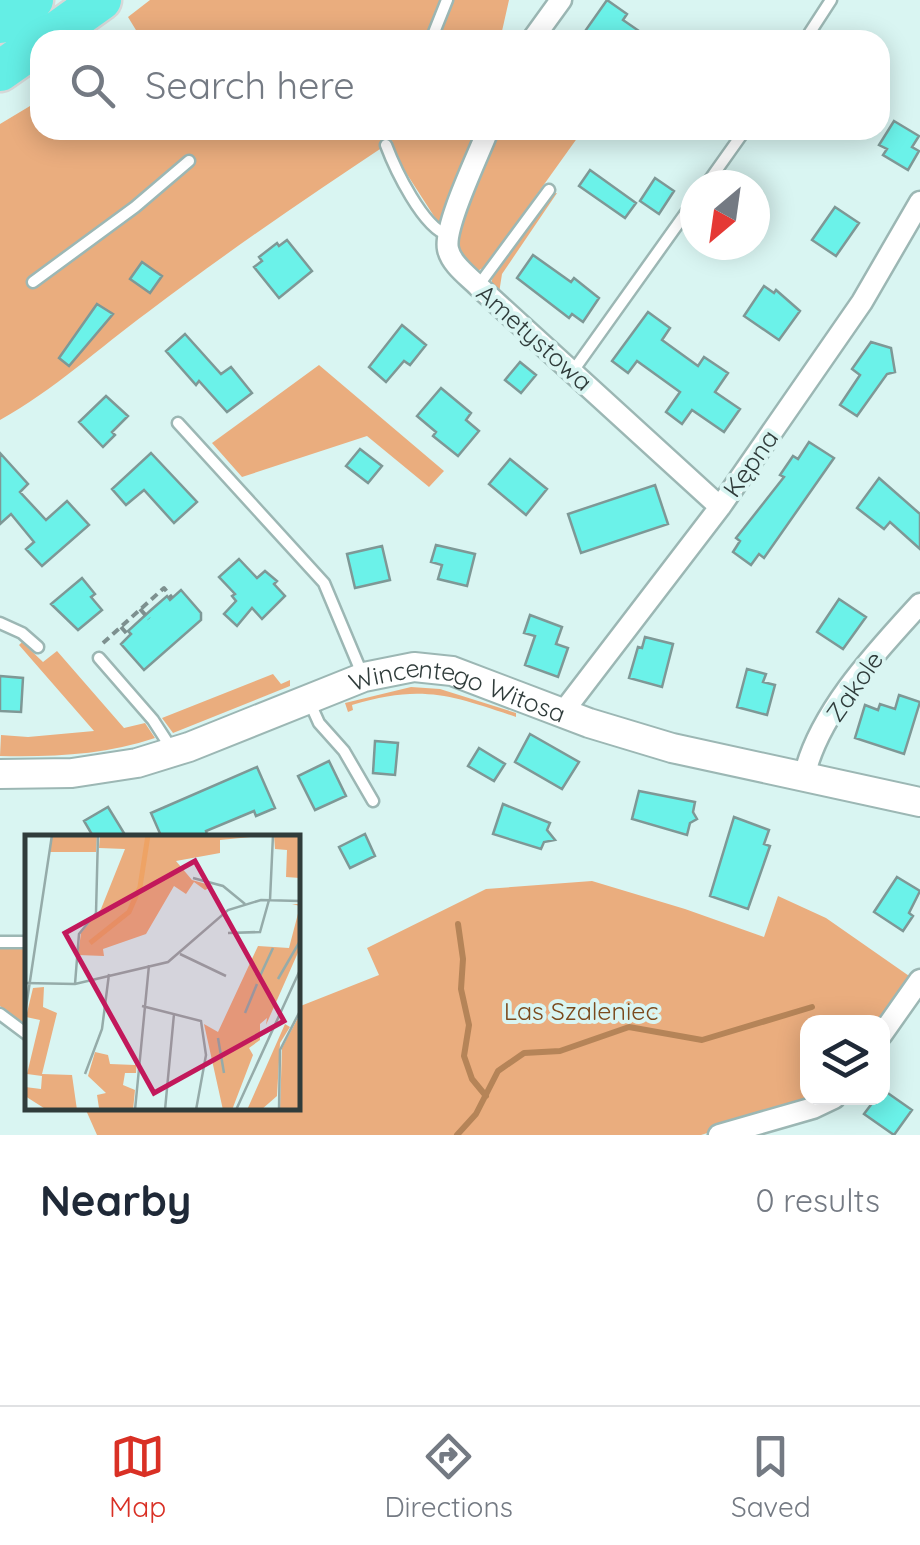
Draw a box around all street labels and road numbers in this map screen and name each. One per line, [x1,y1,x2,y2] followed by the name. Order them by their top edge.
[471,277,599,397] street label: Ametystowa
[716,423,784,503] street label: Kępna
[819,645,889,727] street label: Zakole
[344,651,570,728] street label: Wincentego Witosa

